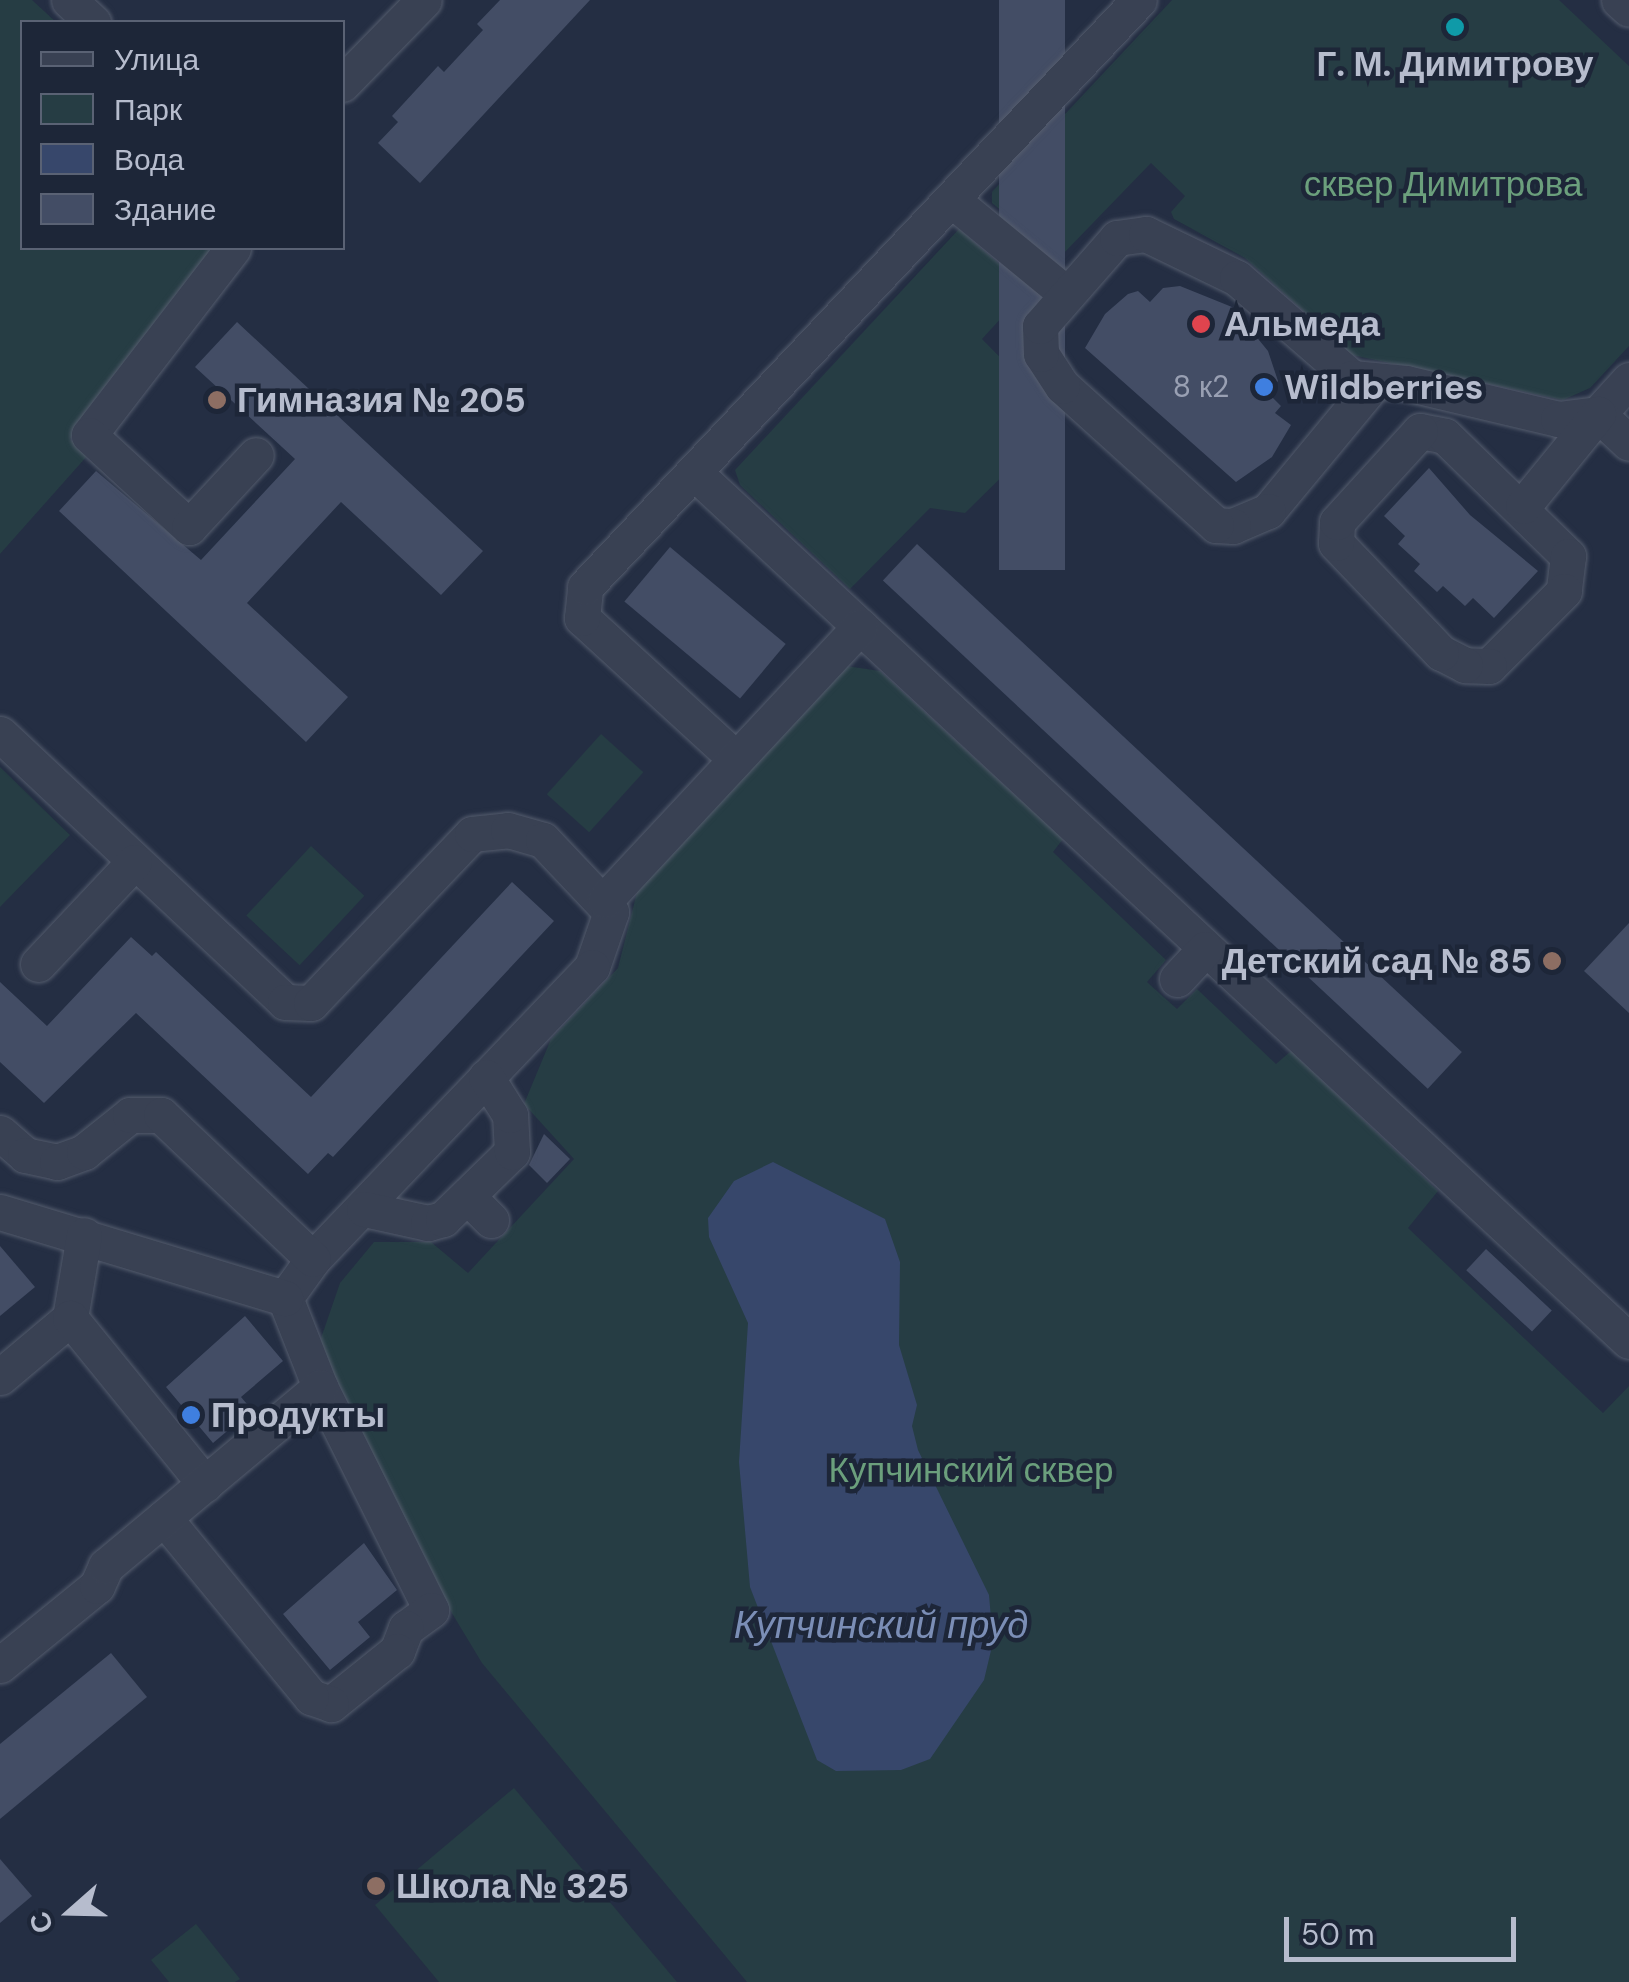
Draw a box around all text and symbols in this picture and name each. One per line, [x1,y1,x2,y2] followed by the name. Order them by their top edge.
[1444,16,1466,38] marker: Г. М. Димитрову
[20,20,345,250] legend
[114,40,199,79] text: Улица
[1317,43,1593,85] place label: Г. М. Димитрову
[114,90,182,129] text: Парк
[114,140,184,179] text: Вода
[1304,163,1582,205] park label: сквер Димитрова
[114,190,216,229] text: Здание
[1224,303,1380,345] place label: Альмеда
[1188,311,1214,337] marker: Альмеда
[1284,366,1483,408] place label: Wildberries
[1173,369,1229,405] house number: 8 к2
[1253,376,1275,398] marker: Wildberries
[237,379,526,421] place label: Гимназия № 205
[206,389,228,411] marker: Гимназия № 205
[1222,940,1532,982] place label: Детский сад № 85
[1541,950,1563,972] marker: Детский сад № 85
[211,1394,385,1436] place label: Продукты
[180,1404,202,1426] marker: Продукты
[828,1449,1114,1491] park label: Купчинский сквер
[734,1603,1028,1649] water label: Купчинский пруд
[20,1862,120,1962] north arrow
[396,1865,629,1907] place label: Школа № 325
[365,1875,387,1897] marker: Школа № 325
[1289,1897,1522,1959] scale bar
[20,1907,62,1938] text: С
[1301,1915,1375,1954] text: 50 m

